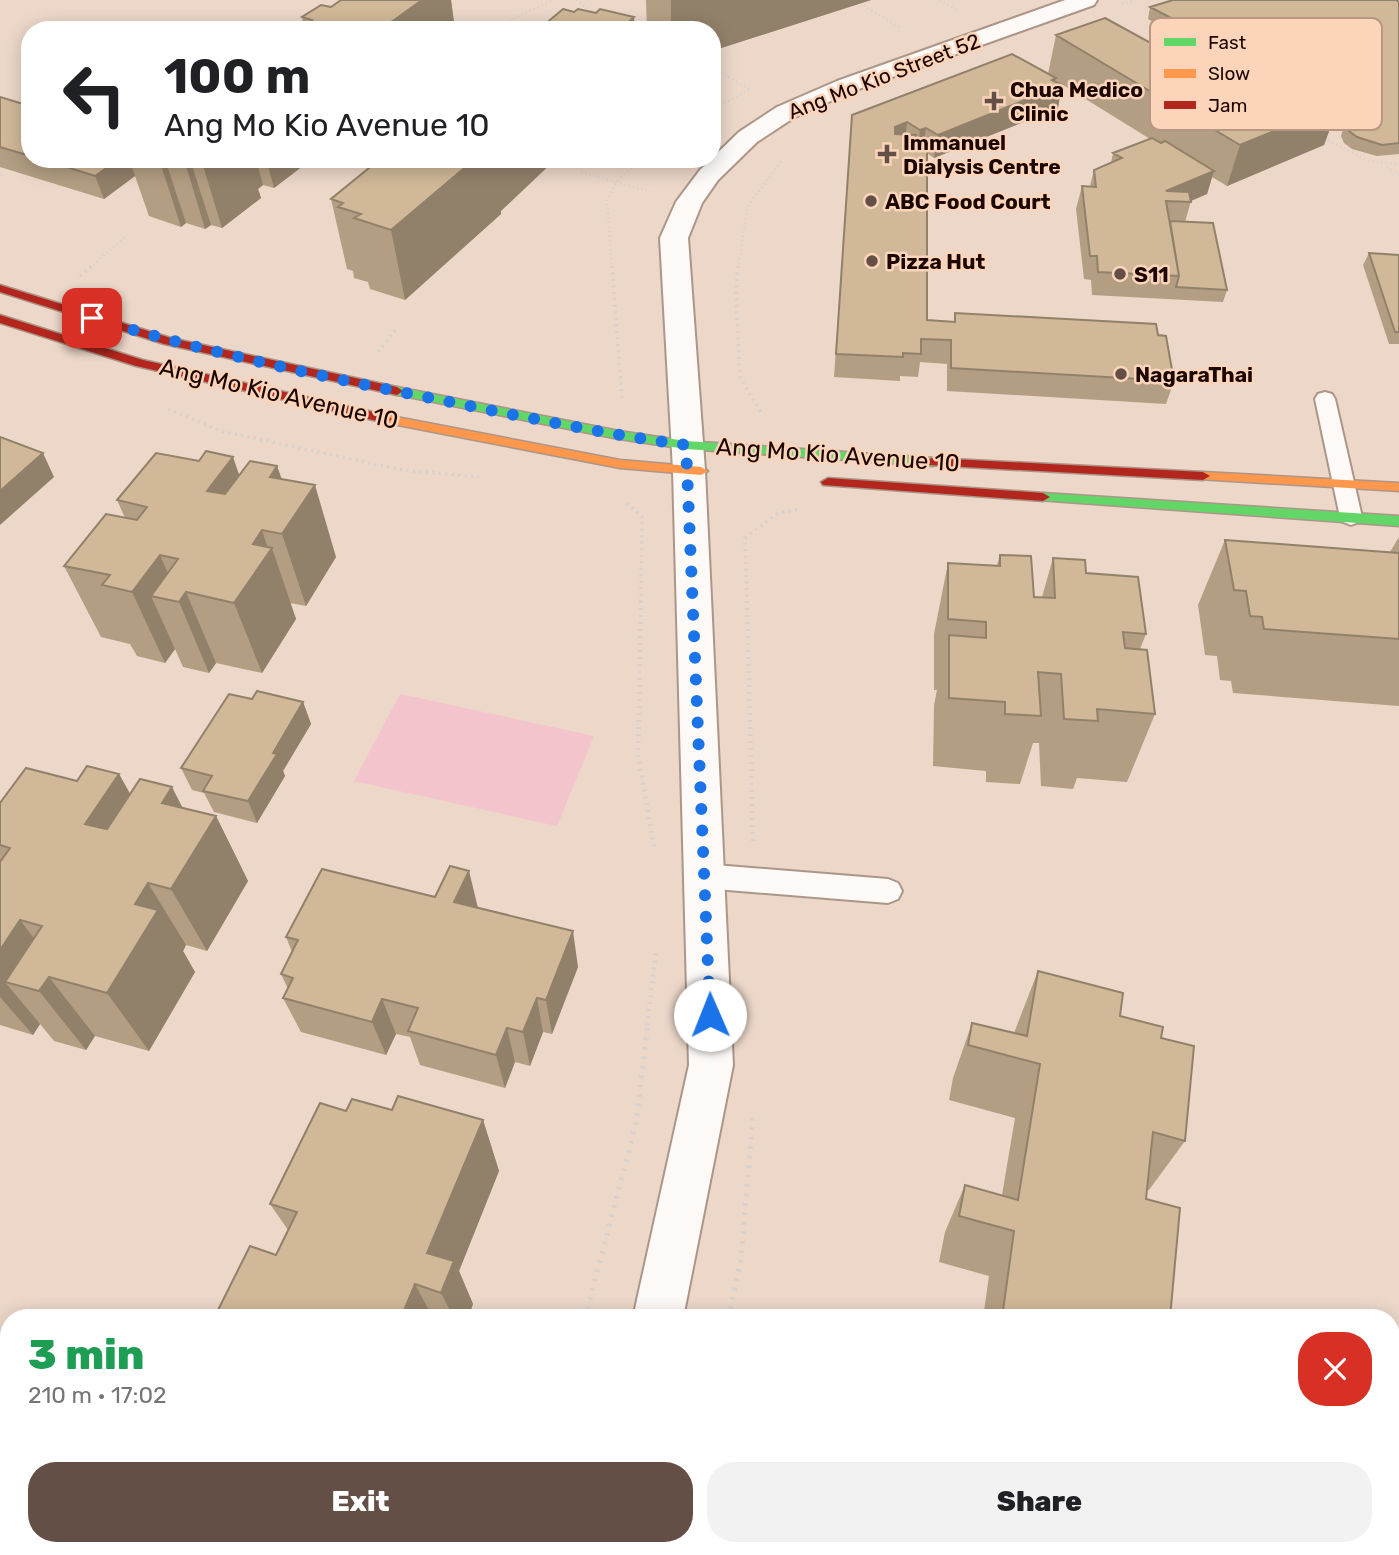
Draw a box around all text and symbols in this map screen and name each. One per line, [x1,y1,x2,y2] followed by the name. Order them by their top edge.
[1150,18,1382,130] legend
[784,28,984,124] street label: Ang Mo Kio Street 52
[1208,31,1247,54] text: Fast
[164,47,310,105] text: 100 m
[49,49,140,140] icon: left
[1208,62,1250,85] text: Slow
[1010,77,1143,126] place label: Chua Medico Clinic
[984,91,1004,111] marker: Chua Medico Clinic
[1208,94,1247,117] text: Jam
[164,106,490,144] text: Ang Mo Kio Avenue 10
[903,130,1061,179] place label: Immanuel Dialysis Centre
[877,144,897,164] marker: Immanuel Dialysis Centre
[885,189,1051,214] place label: ABC Food Court
[863,193,879,209] marker: ABC Food Court
[886,249,985,274] place label: Pizza Hut
[864,253,880,269] marker: Pizza Hut
[1134,262,1169,287] place label: S11
[1112,266,1128,282] marker: S11
[62,288,122,348] pin
[73,299,111,337] icon: arrive
[157,353,401,435] street label: Ang Mo Kio Avenue 10
[1135,362,1253,387] place label: NagaraThai
[1113,366,1129,382] marker: NagaraThai
[715,433,961,477] street label: Ang Mo Kio Avenue 10
[673,978,747,1052] position arrow
[28,1330,144,1380] text: 3 min
[1298,1332,1372,1406] button: close
[28,1381,167,1409] text: 210 m · 17:02
[28,1462,693,1542] button: Exit
[707,1462,1372,1542] button: Share

